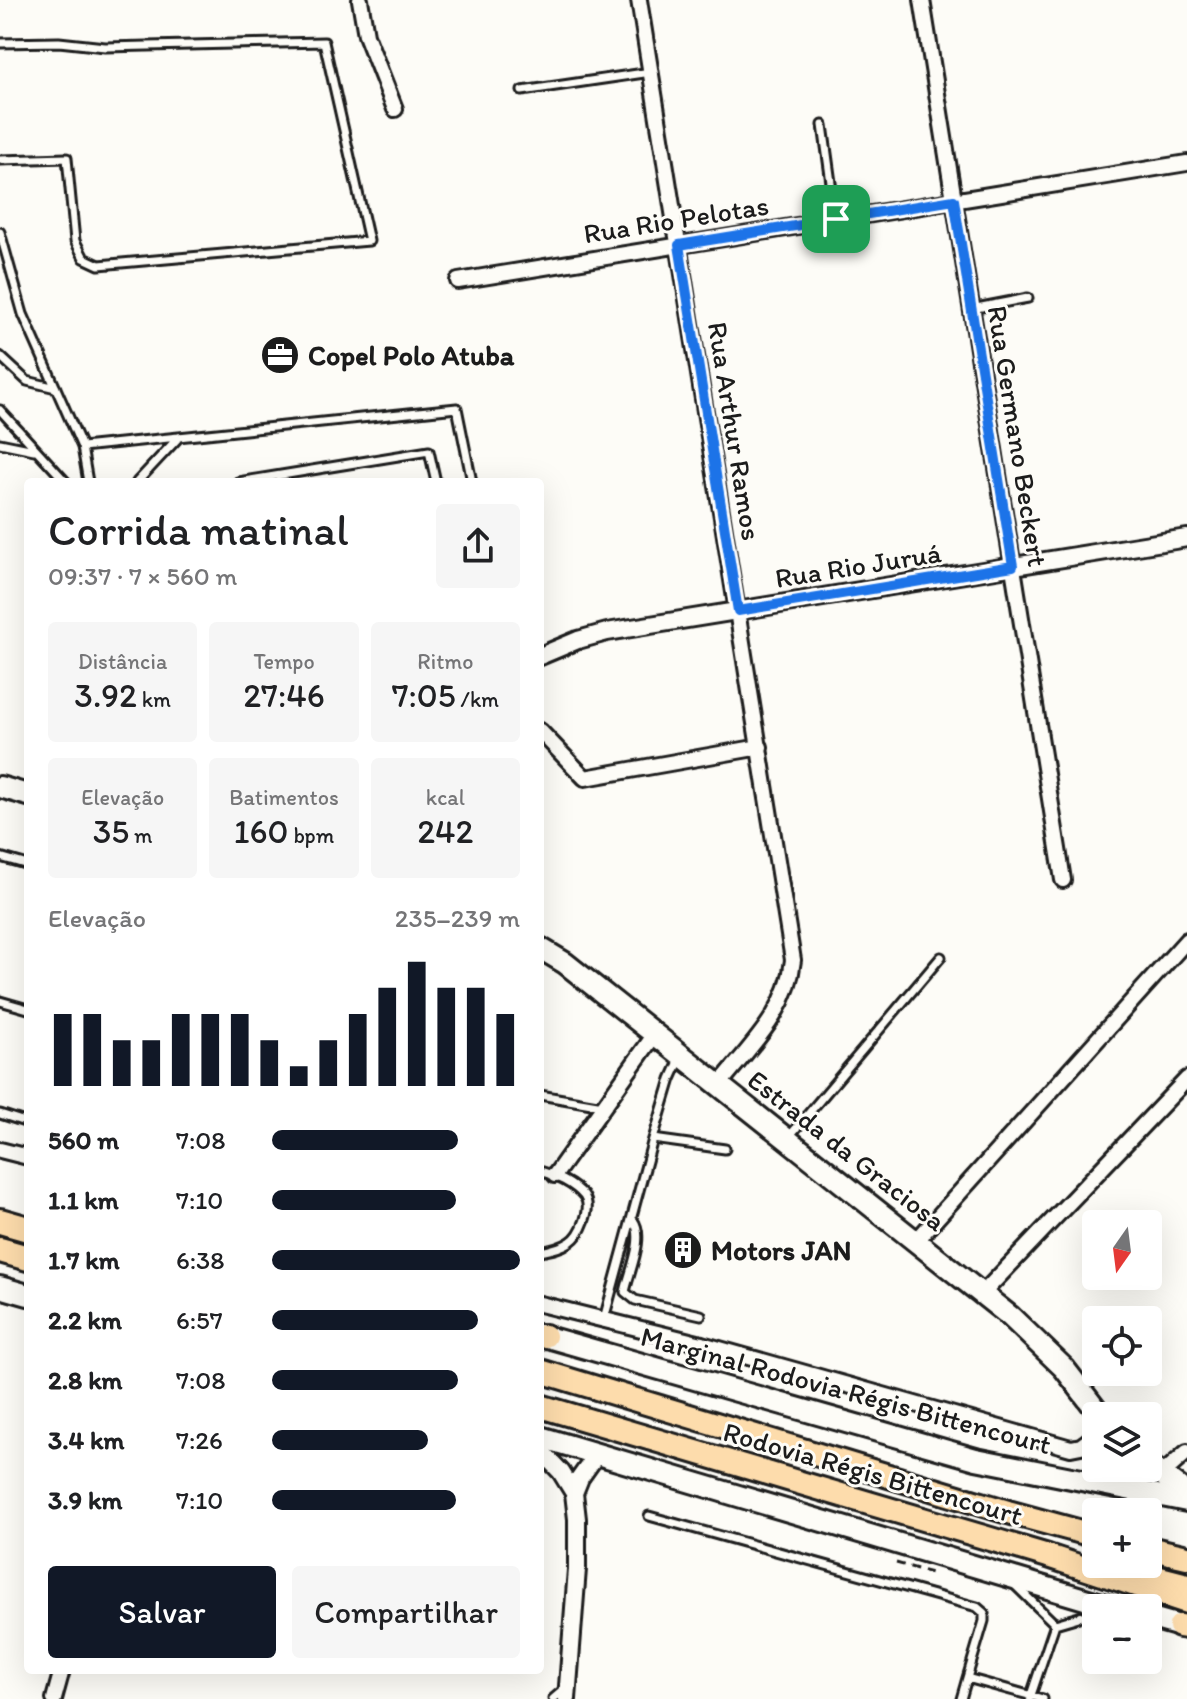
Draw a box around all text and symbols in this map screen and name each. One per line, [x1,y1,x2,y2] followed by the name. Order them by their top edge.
[802,185,870,253] pin
[581,188,771,250] street label: Rua Rio Pelotas
[814,197,858,241] icon: arrive
[981,303,1055,569] street label: Rua Germano Beckert
[701,319,769,543] street label: Rua Arthur Ramos
[259,334,301,376] office icon: Copel Polo Atuba
[308,338,515,372] place label: Copel Polo Atuba
[48,503,349,556] text: Corrida matinal
[436,504,520,588] button: share
[772,535,944,595] street label: Rua Rio Juruá
[48,560,237,592] text: 09:37 · 7 × 560 m
[78,648,167,675] text: Distância
[253,648,315,675] text: Tempo
[417,648,473,675] text: Ritmo
[74,675,137,716] text: 3.92
[243,675,325,716] text: 27:46
[392,675,456,716] text: 7:05
[137,686,171,713] text: km
[456,686,499,713] text: /km
[81,784,164,811] text: Elevação
[229,784,339,811] text: Batimentos
[426,784,465,811] text: kcal
[93,811,129,852] text: 35
[234,811,288,852] text: 160
[417,811,473,852] text: 242
[129,822,153,849] text: m
[288,822,334,849] text: bpm
[48,902,146,934] text: Elevação
[395,902,520,934] text: 235–239 m
[741,1062,953,1238] street label: Estrada da Graciosa
[48,1124,119,1156] text: 560 m
[176,1124,226,1156] text: 7:08
[48,1184,119,1216] text: 1.1 km
[176,1184,223,1216] text: 7:10
[1082,1210,1162,1290] north arrow
[1082,1210,1162,1674] map controls
[662,1229,704,1271] building icon: Motors JAN
[711,1233,851,1267] place label: Motors JAN
[48,1244,120,1276] text: 1.7 km
[176,1244,225,1276] text: 6:38
[48,1304,122,1336] text: 2.2 km
[176,1304,223,1336] text: 6:57
[1082,1306,1162,1386] button: locate
[637,1319,1055,1461] street label: Marginal Rodovia Régis Bittencourt
[48,1364,123,1396] text: 2.8 km
[176,1364,226,1396] text: 7:08
[1082,1402,1162,1482] button: layers
[719,1414,1027,1532] street label: Rodovia Régis Bittencourt
[48,1424,124,1456] text: 3.4 km
[176,1424,223,1456] text: 7:26
[48,1484,122,1516] text: 3.9 km
[176,1484,223,1516] text: 7:10
[1082,1498,1162,1578] button: +
[48,1566,276,1658] button: Salvar
[292,1566,520,1658] button: Compartilhar
[1082,1594,1162,1674] button: −

